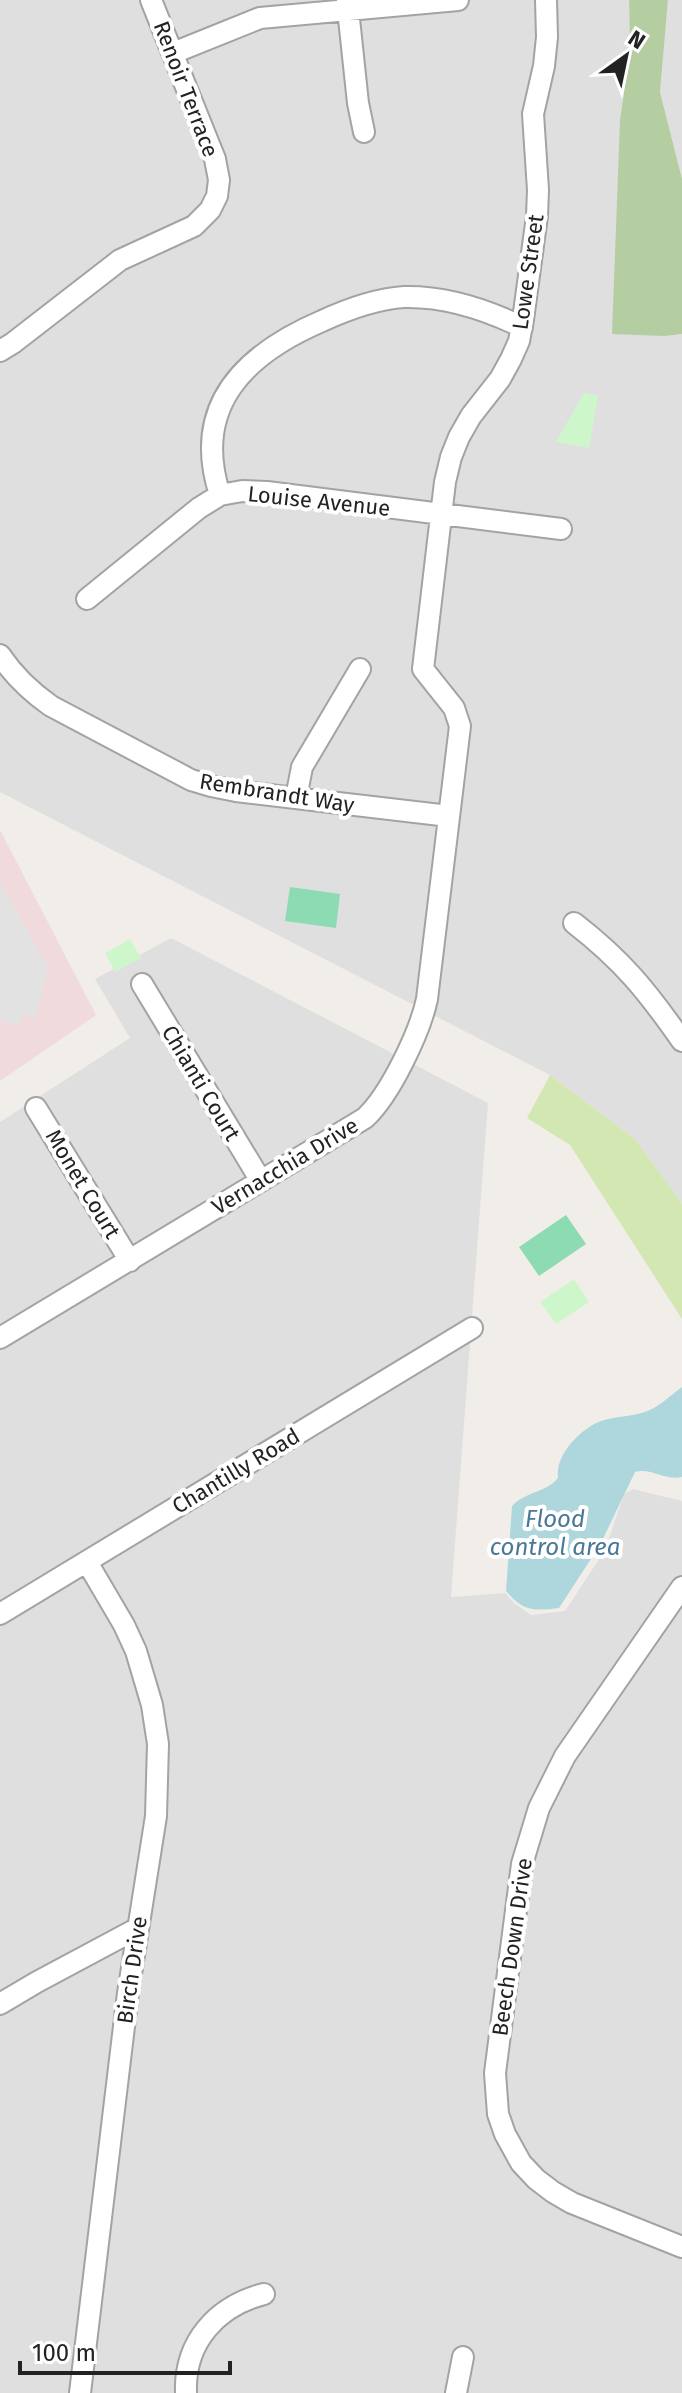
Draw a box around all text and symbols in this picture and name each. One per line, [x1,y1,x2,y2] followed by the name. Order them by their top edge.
[586,16,666,96] north arrow
[148,17,224,161] street label: Renoir Terrace
[623,24,650,55] text: N
[507,212,549,332] street label: Lowe Street
[246,480,392,522] street label: Louise Avenue
[198,767,357,819] street label: Rembrandt Way
[156,1020,246,1146] street label: Chianti Court
[207,1112,363,1220] street label: Vernacchia Drive
[40,1125,126,1244] street label: Monet Court
[167,1422,305,1520] street label: Chantilly Road
[490,1505,620,1561] water label: Flood control area
[486,1856,538,2038] street label: Beech Down Drive
[111,1915,153,2025] street label: Birch Drive
[20,2325,230,2375] scale bar
[32,2339,96,2367] text: 100 m

